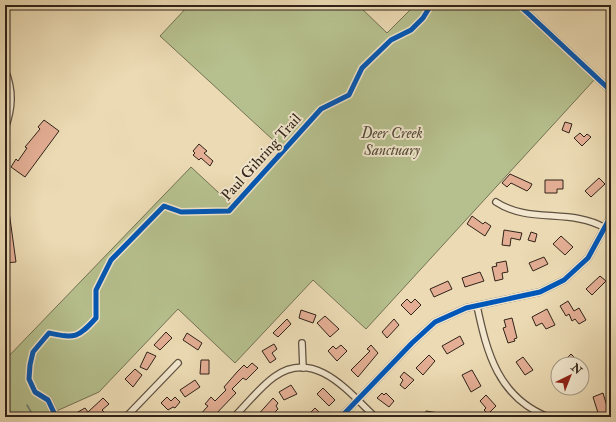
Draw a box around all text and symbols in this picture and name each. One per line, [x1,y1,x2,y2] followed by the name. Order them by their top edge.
[217,110,306,205] street label: Paul Gihring Trail
[360,124,423,160] park label: Deer Creek Sanctuary
[550,356,590,396] north arrow
[568,360,585,378] text: N

